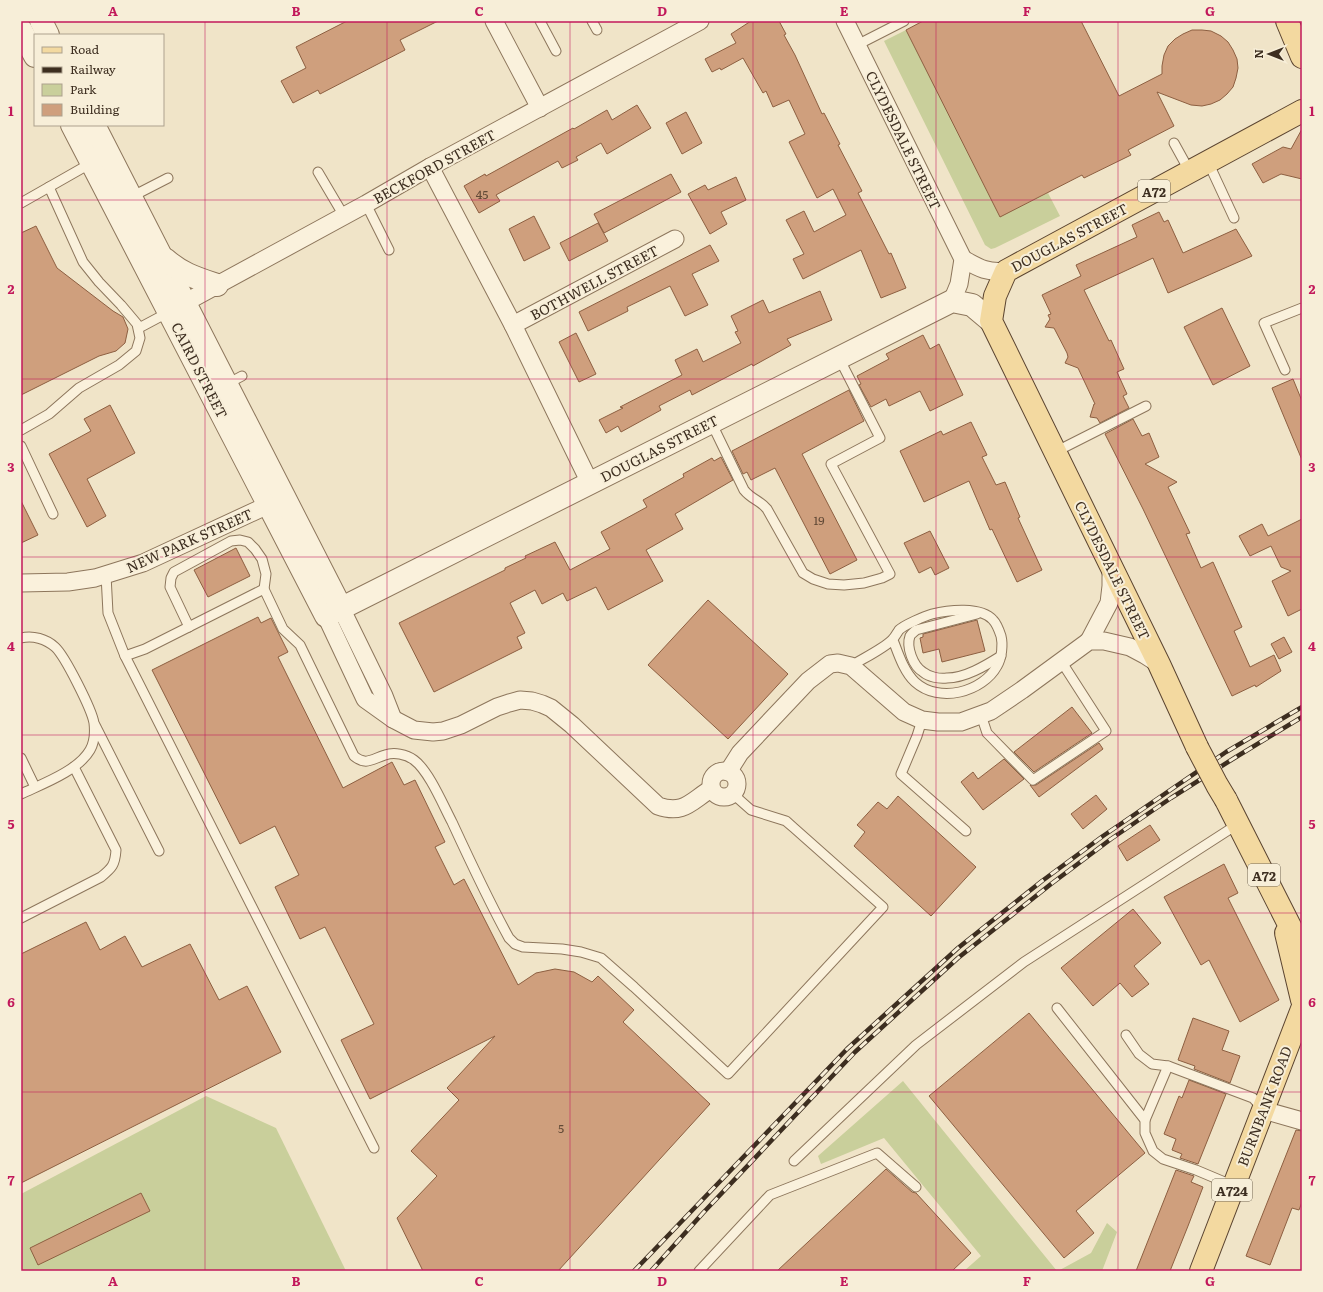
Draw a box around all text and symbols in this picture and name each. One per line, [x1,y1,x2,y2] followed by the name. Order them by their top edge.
[108,1,118,20] text: A
[292,1,301,20] text: B
[474,1,484,20] text: C
[657,1,667,20] text: D
[840,1,849,20] text: E
[1023,1,1031,20] text: F
[1205,1,1215,20] text: G
[34,34,164,126] legend
[1249,34,1289,74] north arrow
[70,40,100,58] text: Road
[1250,49,1266,59] text: N
[70,60,116,78] text: Railway
[862,67,946,213] street label: CLYDESDALE STREET
[70,80,97,98] text: Park
[70,100,120,118] text: Building
[8,101,14,120] text: 1
[1309,101,1315,120] text: 1
[369,124,499,208] street label: BECKFORD STREET
[1138,180,1170,202] road number: A72
[476,185,488,203] house number: 45
[1007,198,1131,276] street label: DOUGLAS STREET
[526,240,662,324] street label: BOTHWELL STREET
[8,279,15,298] text: 2
[1309,279,1316,298] text: 2
[167,318,233,422] street label: CAIRD STREET
[597,410,721,486] street label: DOUGLAS STREET
[7,457,15,476] text: 3
[1308,457,1316,476] text: 3
[1071,497,1155,643] street label: CLYDESDALE STREET
[123,503,255,577] street label: NEW PARK STREET
[813,511,825,529] house number: 19
[7,636,15,655] text: 4
[1308,636,1316,655] text: 4
[7,814,15,833] text: 5
[1308,814,1316,833] text: 5
[1248,864,1280,886] road number: A72
[7,992,15,1011] text: 6
[1308,992,1316,1011] text: 6
[1232,1043,1296,1169] street label: BURNBANK ROAD
[558,1119,564,1137] house number: 5
[7,1170,15,1189] text: 7
[1308,1170,1316,1189] text: 7
[1212,1179,1252,1201] road number: A724
[108,1271,118,1290] text: A
[292,1271,301,1290] text: B
[474,1271,484,1290] text: C
[657,1271,667,1290] text: D
[840,1271,849,1290] text: E
[1023,1271,1031,1290] text: F
[1205,1271,1215,1290] text: G

